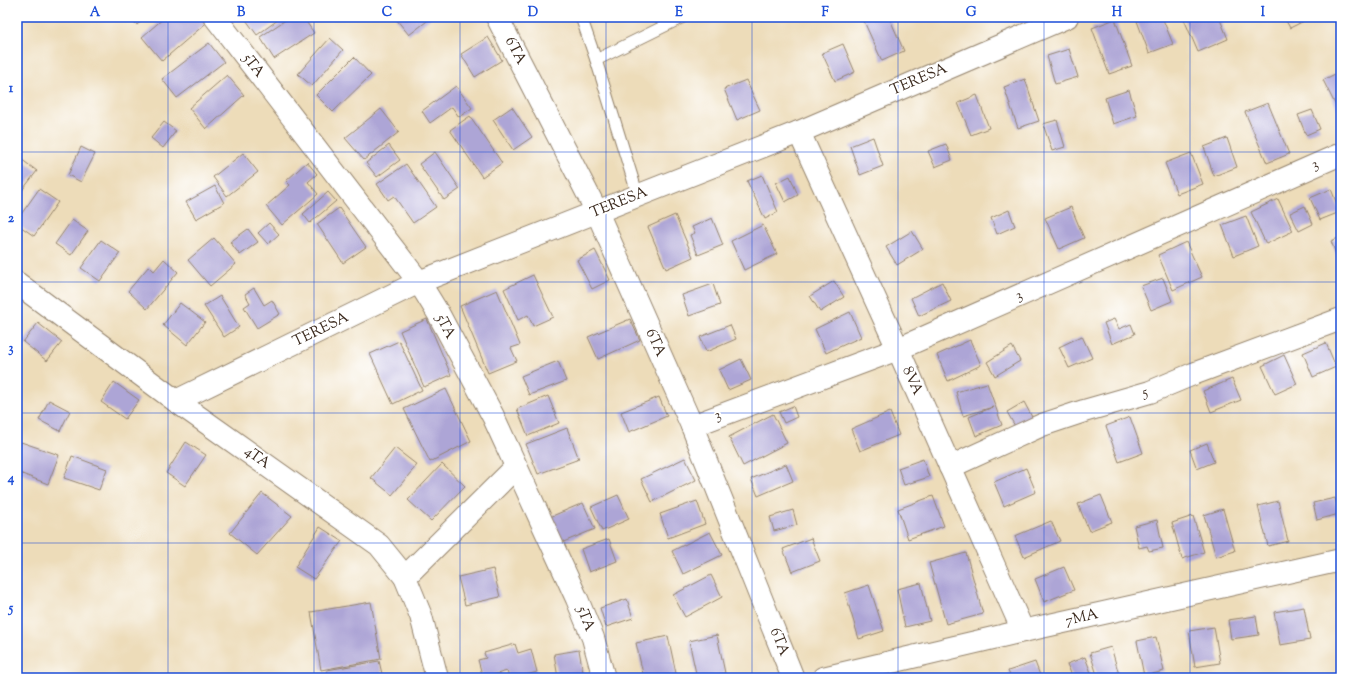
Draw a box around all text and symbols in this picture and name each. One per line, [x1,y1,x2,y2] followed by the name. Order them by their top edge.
[90,4,101,22] text: A
[237,4,246,22] text: B
[382,4,392,22] text: C
[528,4,538,22] text: D
[675,4,683,22] text: E
[821,4,829,22] text: F
[966,4,977,22] text: G
[1112,4,1123,22] text: H
[1261,4,1266,22] text: I
[499,33,531,69] street label: 6TA
[236,49,269,82] street label: 5TA
[887,59,951,101] street label: TERESA
[9,80,14,98] text: 1
[1308,154,1322,176] street label: 3
[587,182,651,224] street label: TERESA
[8,210,15,228] text: 2
[1012,285,1026,307] street label: 3
[289,307,353,353] street label: TERESA
[429,310,460,343] street label: 5TA
[640,326,670,360] street label: 6TA
[8,340,14,358] text: 3
[896,363,928,399] street label: 8VA
[1138,382,1151,404] street label: 5
[712,405,724,427] street label: 3
[240,441,274,475] street label: 4TA
[7,470,15,488] text: 4
[8,600,14,618] text: 5
[570,603,599,635] street label: 5TA
[1063,604,1101,632] street label: 7MA
[764,625,794,659] street label: 6TA

